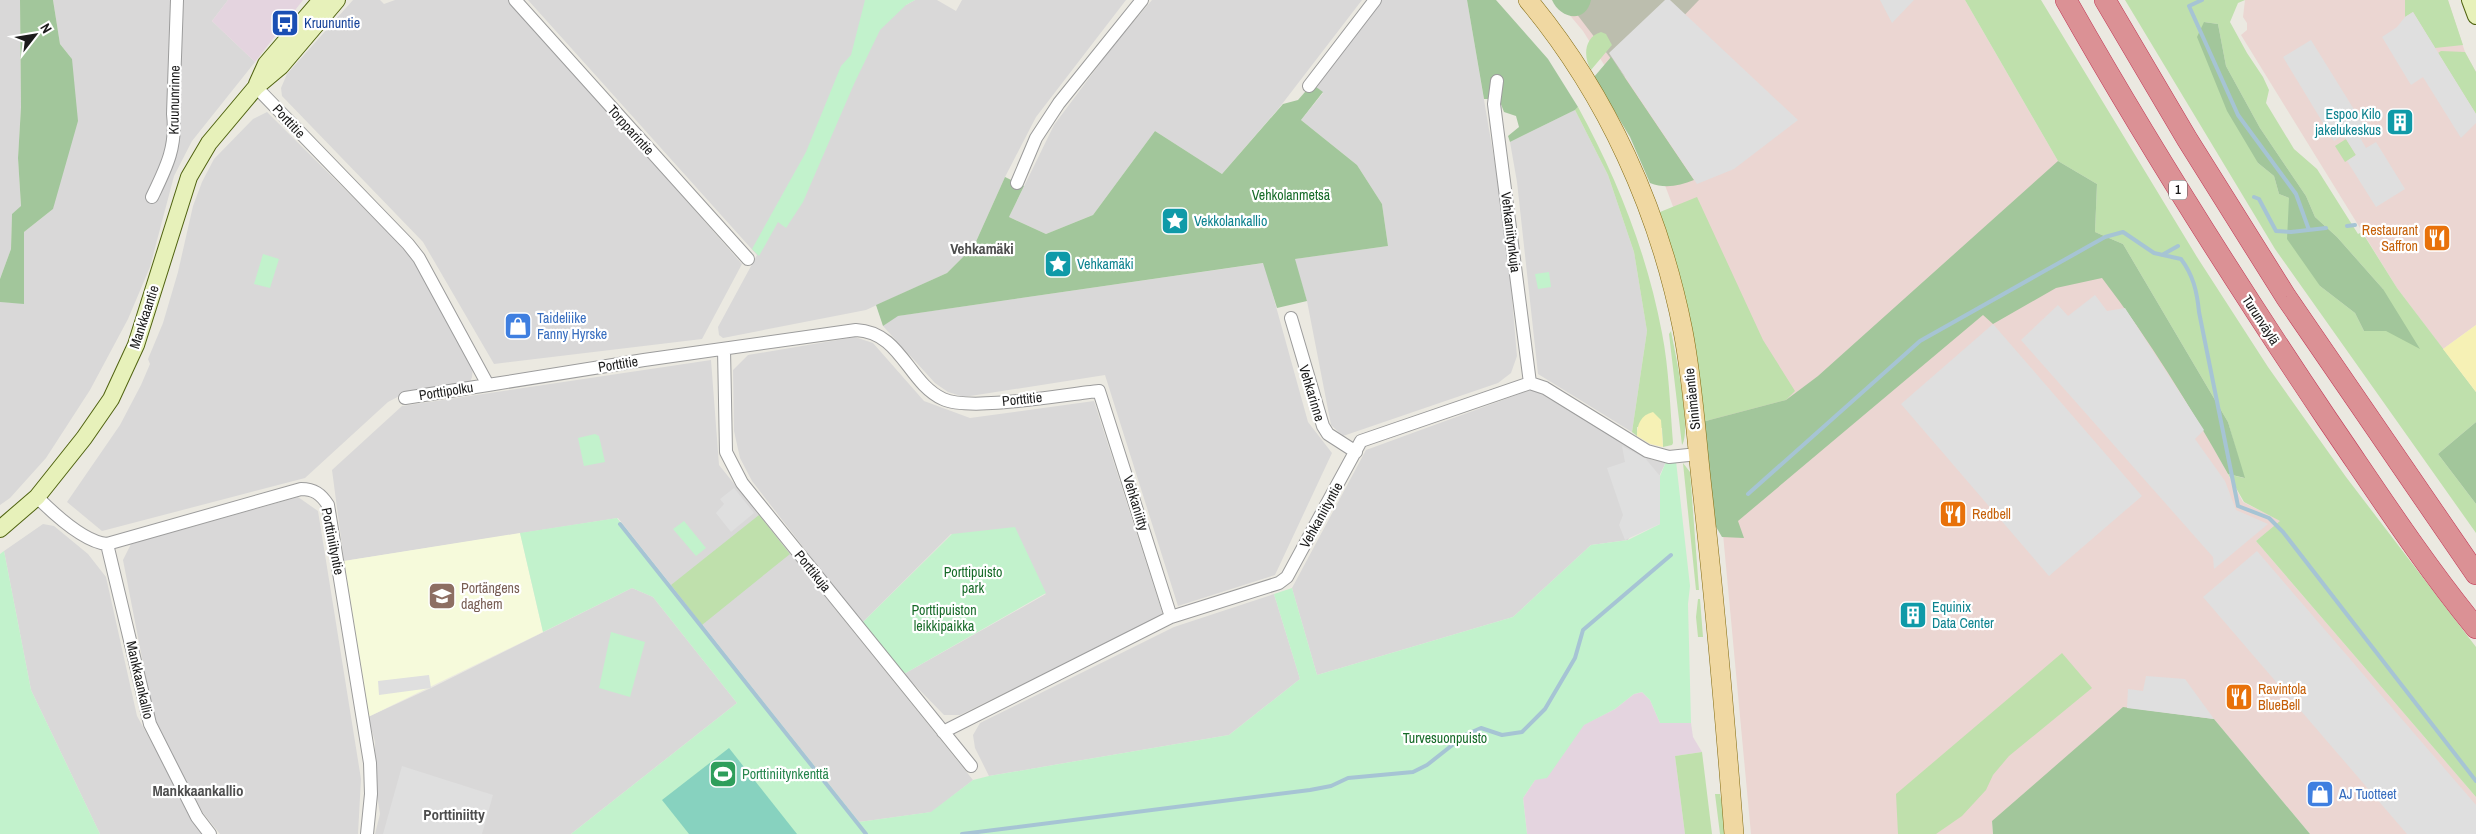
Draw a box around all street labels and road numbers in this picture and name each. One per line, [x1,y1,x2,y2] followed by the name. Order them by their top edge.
[164,65,184,135] street label: Kruununrinne
[269,100,309,142] street label: Porttitie
[604,101,658,159] street label: Torpparintie
[2169,180,2187,200] road number: 1
[1497,191,1525,274] street label: Vehkaniitynkuja
[125,283,163,351] street label: Mankkaantie
[2238,292,2284,349] street label: Turunväylä
[597,352,639,376] street label: Porttitie
[1295,363,1329,423] street label: Vehkarinne
[1680,367,1704,431] street label: Sinimäentie
[417,378,475,404] street label: Porttipolku
[1001,388,1043,410] street label: Porttitie
[1119,473,1153,533] street label: Vehkaniitty
[1295,479,1347,551] street label: Vehkaniityntie
[318,506,348,576] street label: Porttiniityntie
[791,546,836,596] street label: Porttikuja
[122,639,158,721] street label: Mankkaankallio

